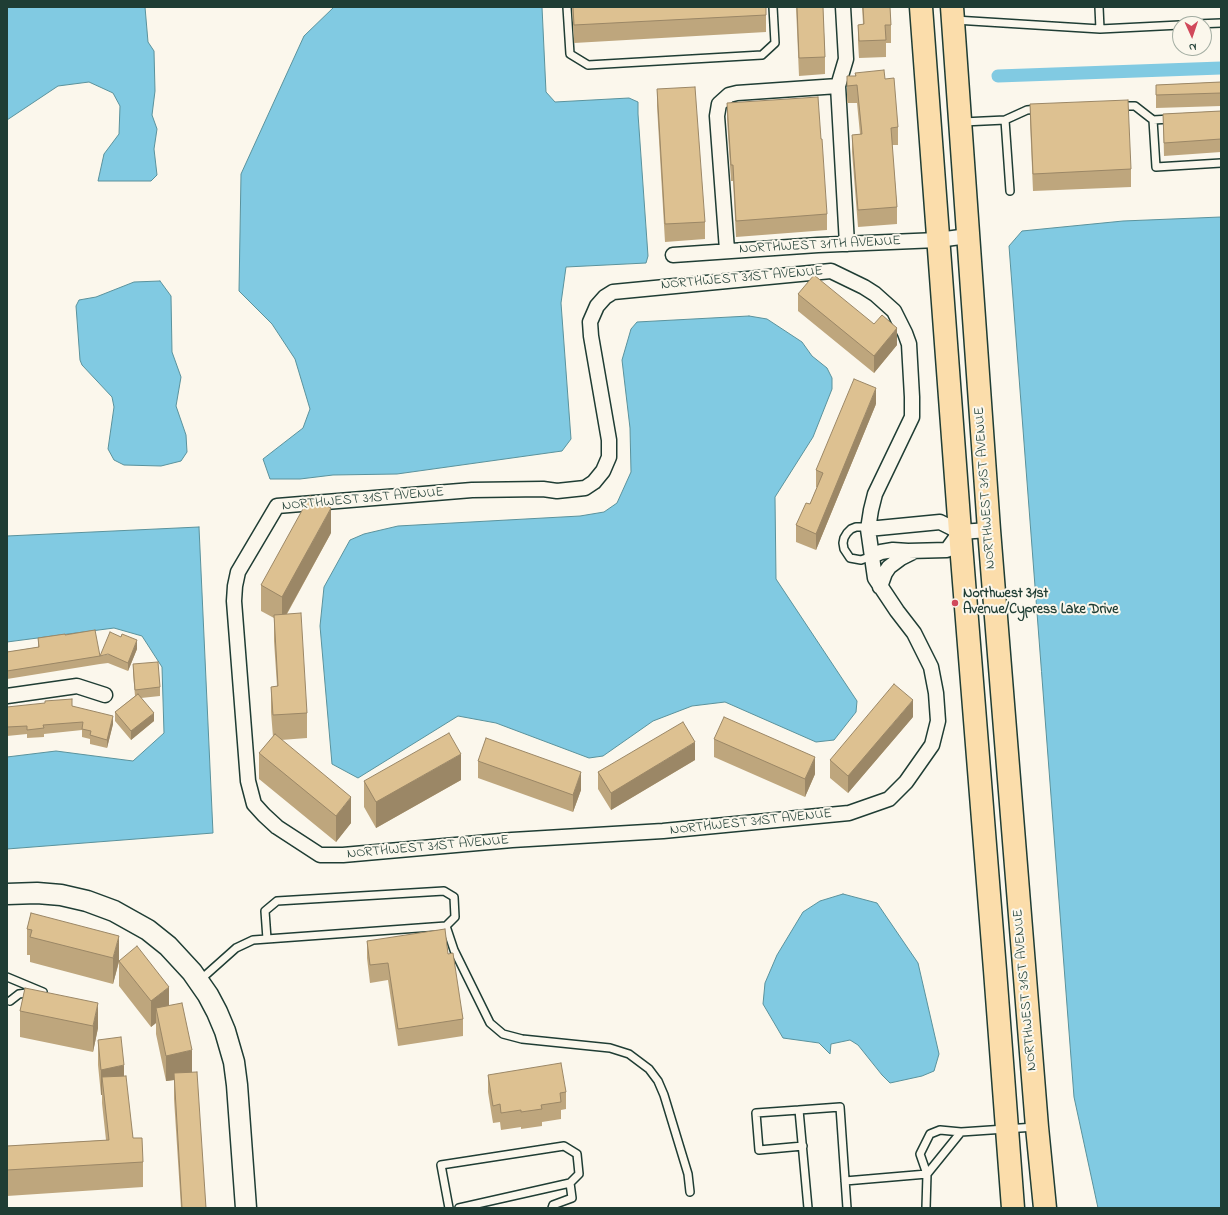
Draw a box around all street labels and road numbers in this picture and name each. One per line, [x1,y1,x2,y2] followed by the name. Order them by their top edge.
[739,233,901,259] street label: NORTHWEST 31TH AVENUE
[660,264,824,294] street label: NORTHWEST 31ST AVENUE
[972,406,1000,570] street label: NORTHWEST 31ST AVENUE
[281,485,445,515] street label: NORTHWEST 31ST AVENUE
[669,806,833,840] street label: NORTHWEST 31ST AVENUE
[346,833,510,863] street label: NORTHWEST 31ST AVENUE
[1011,908,1041,1072] street label: NORTHWEST 31ST AVENUE

